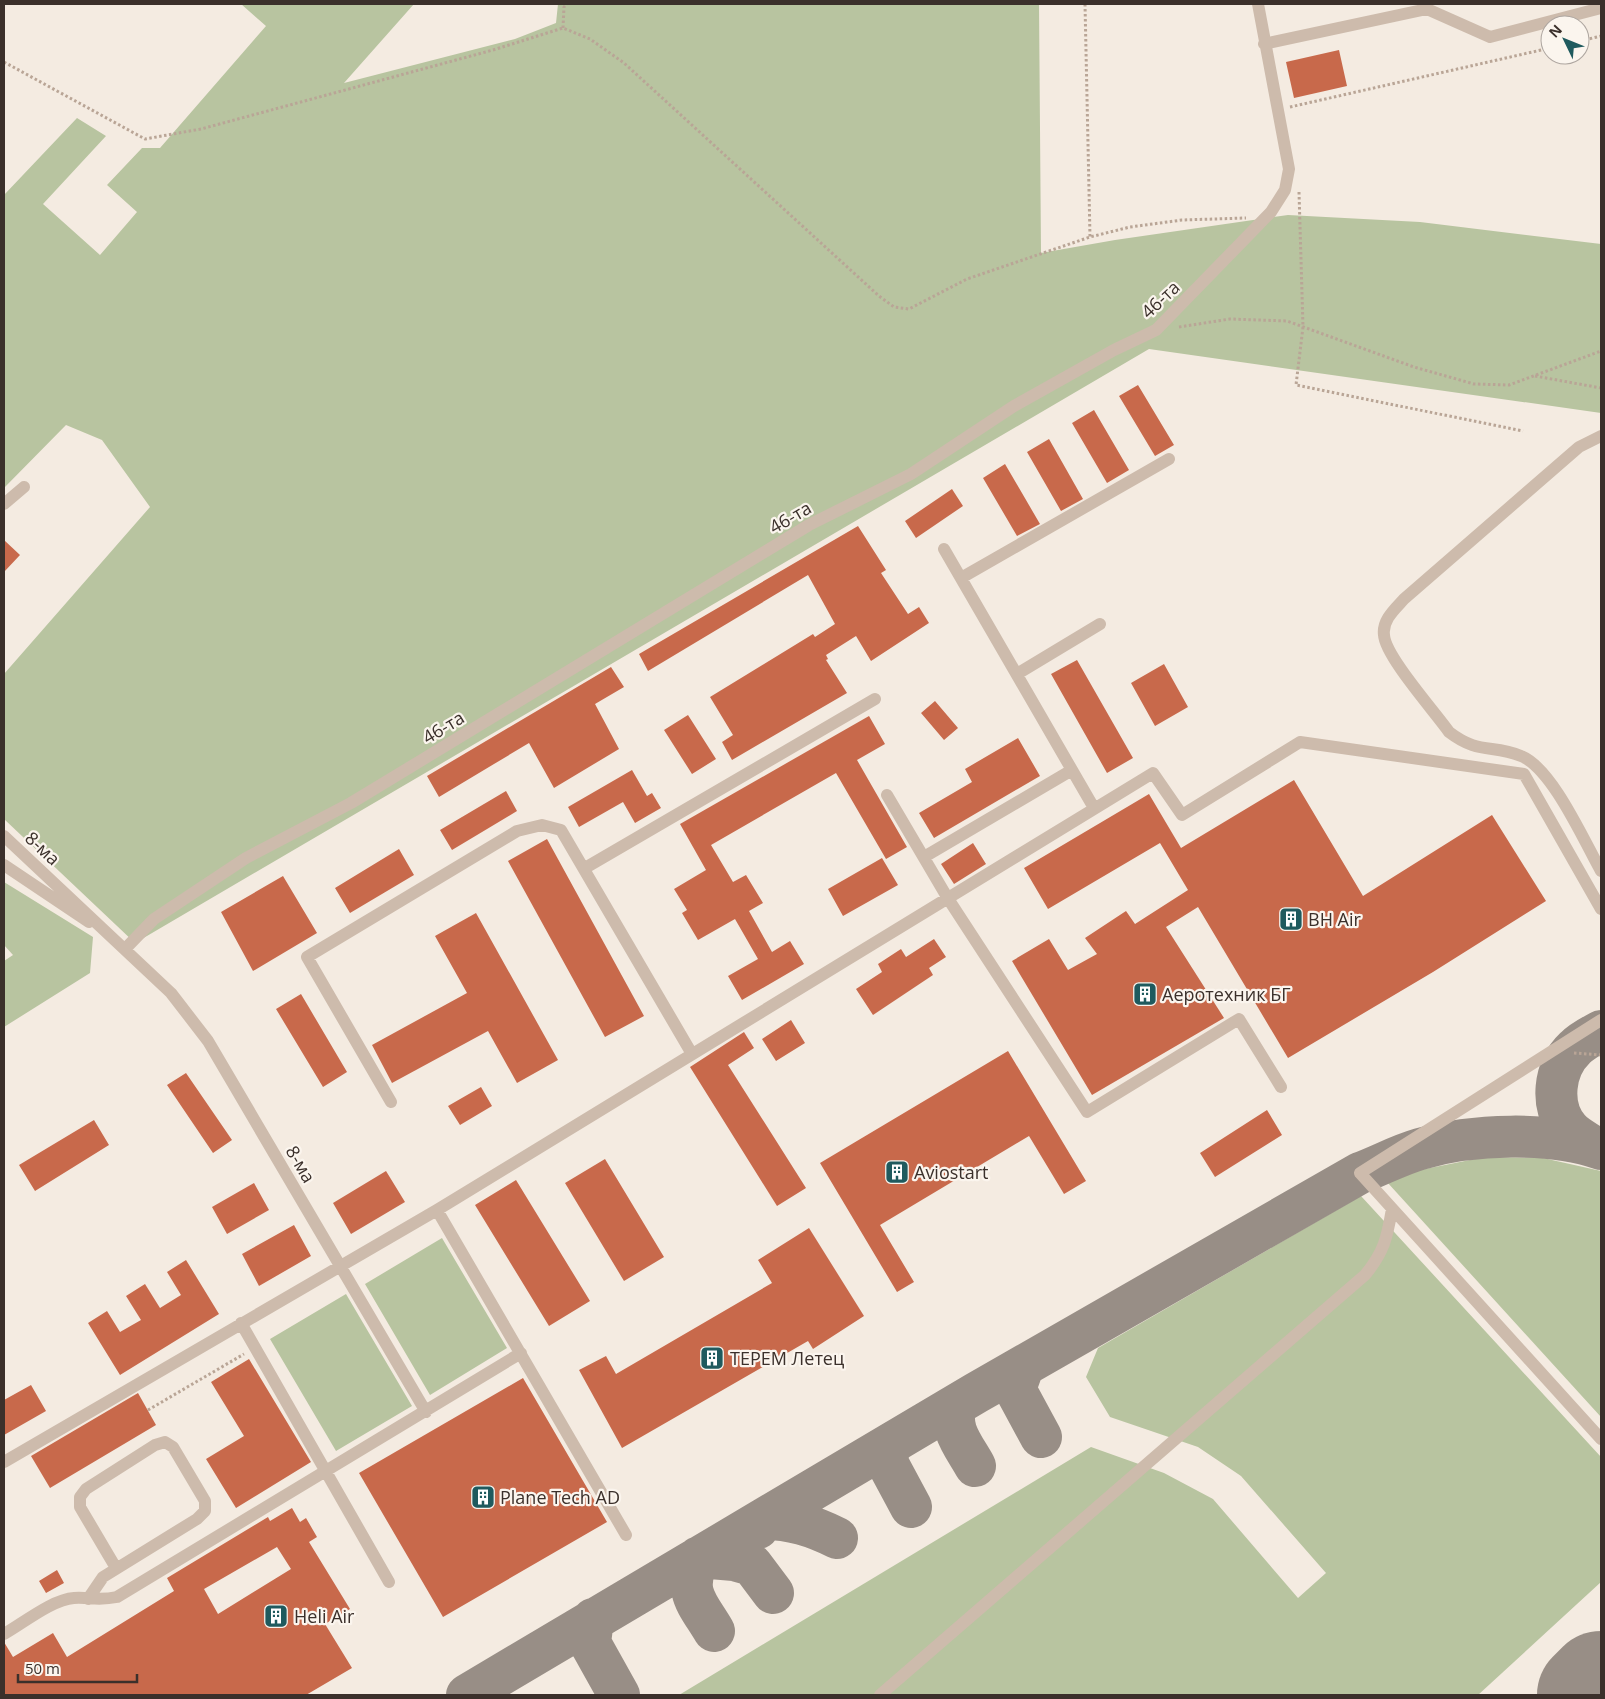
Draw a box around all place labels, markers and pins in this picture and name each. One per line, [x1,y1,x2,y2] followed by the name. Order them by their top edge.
[1278,906,1304,932] building icon: BH Air
[1308,907,1362,931] place label: BH Air
[1132,981,1158,1007] building icon: Аеротехник БГ
[1162,982,1291,1006] place label: Аеротехник БГ
[884,1159,910,1185] building icon: Aviostart
[914,1160,989,1184] place label: Aviostart
[699,1345,725,1371] building icon: ТЕРЕМ Летец
[730,1346,844,1370] place label: ТЕРЕМ Летец
[470,1484,496,1510] building icon: Plane Tech AD
[500,1485,620,1509] place label: Plane Tech AD
[263,1603,289,1629] building icon: Heli Air
[294,1604,355,1628] place label: Heli Air

